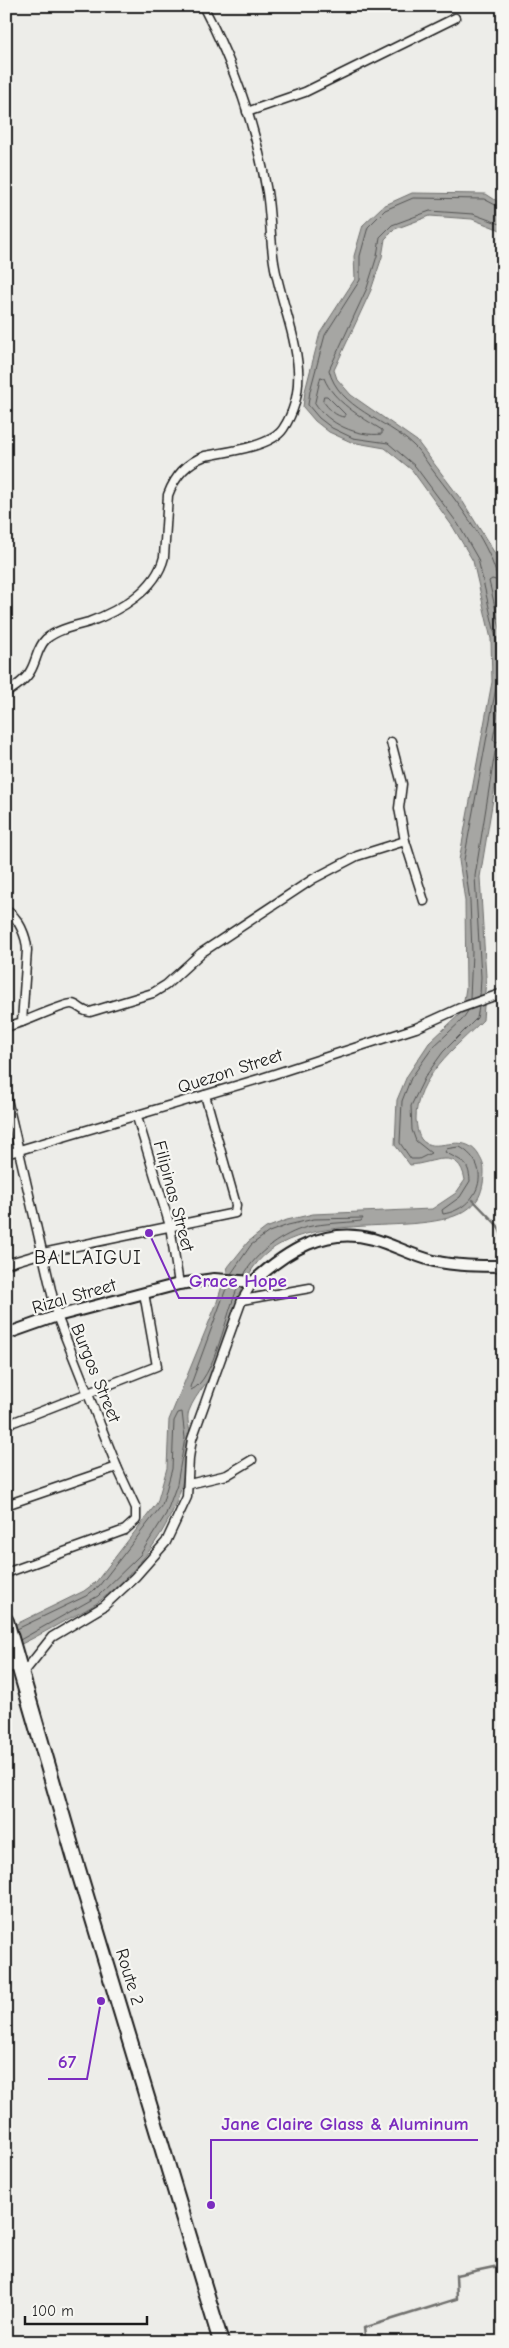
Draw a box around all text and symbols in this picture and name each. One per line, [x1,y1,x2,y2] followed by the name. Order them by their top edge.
[175,1044,286,1098] street label: Quezon Street
[149,1138,199,1255] street label: Filipinas Street
[34,1246,142,1269] district label: BALLAIGUI
[179,1264,297,1298] callout: Grace Hope
[189,1270,287,1292] text: Grace Hope
[30,1274,119,1318] street label: Rizal Street
[66,1321,125,1426] street label: Burgos Street
[111,1946,148,2008] street label: Route 2
[48,2045,87,2079] callout: 67
[58,2051,77,2073] text: 67
[211,2106,478,2140] callout: Jane Claire Glass & Aluminum
[221,2113,469,2135] text: Jane Claire Glass & Aluminum
[25,2293,148,2325] scale bar
[32,2302,74,2320] text: 100 m

